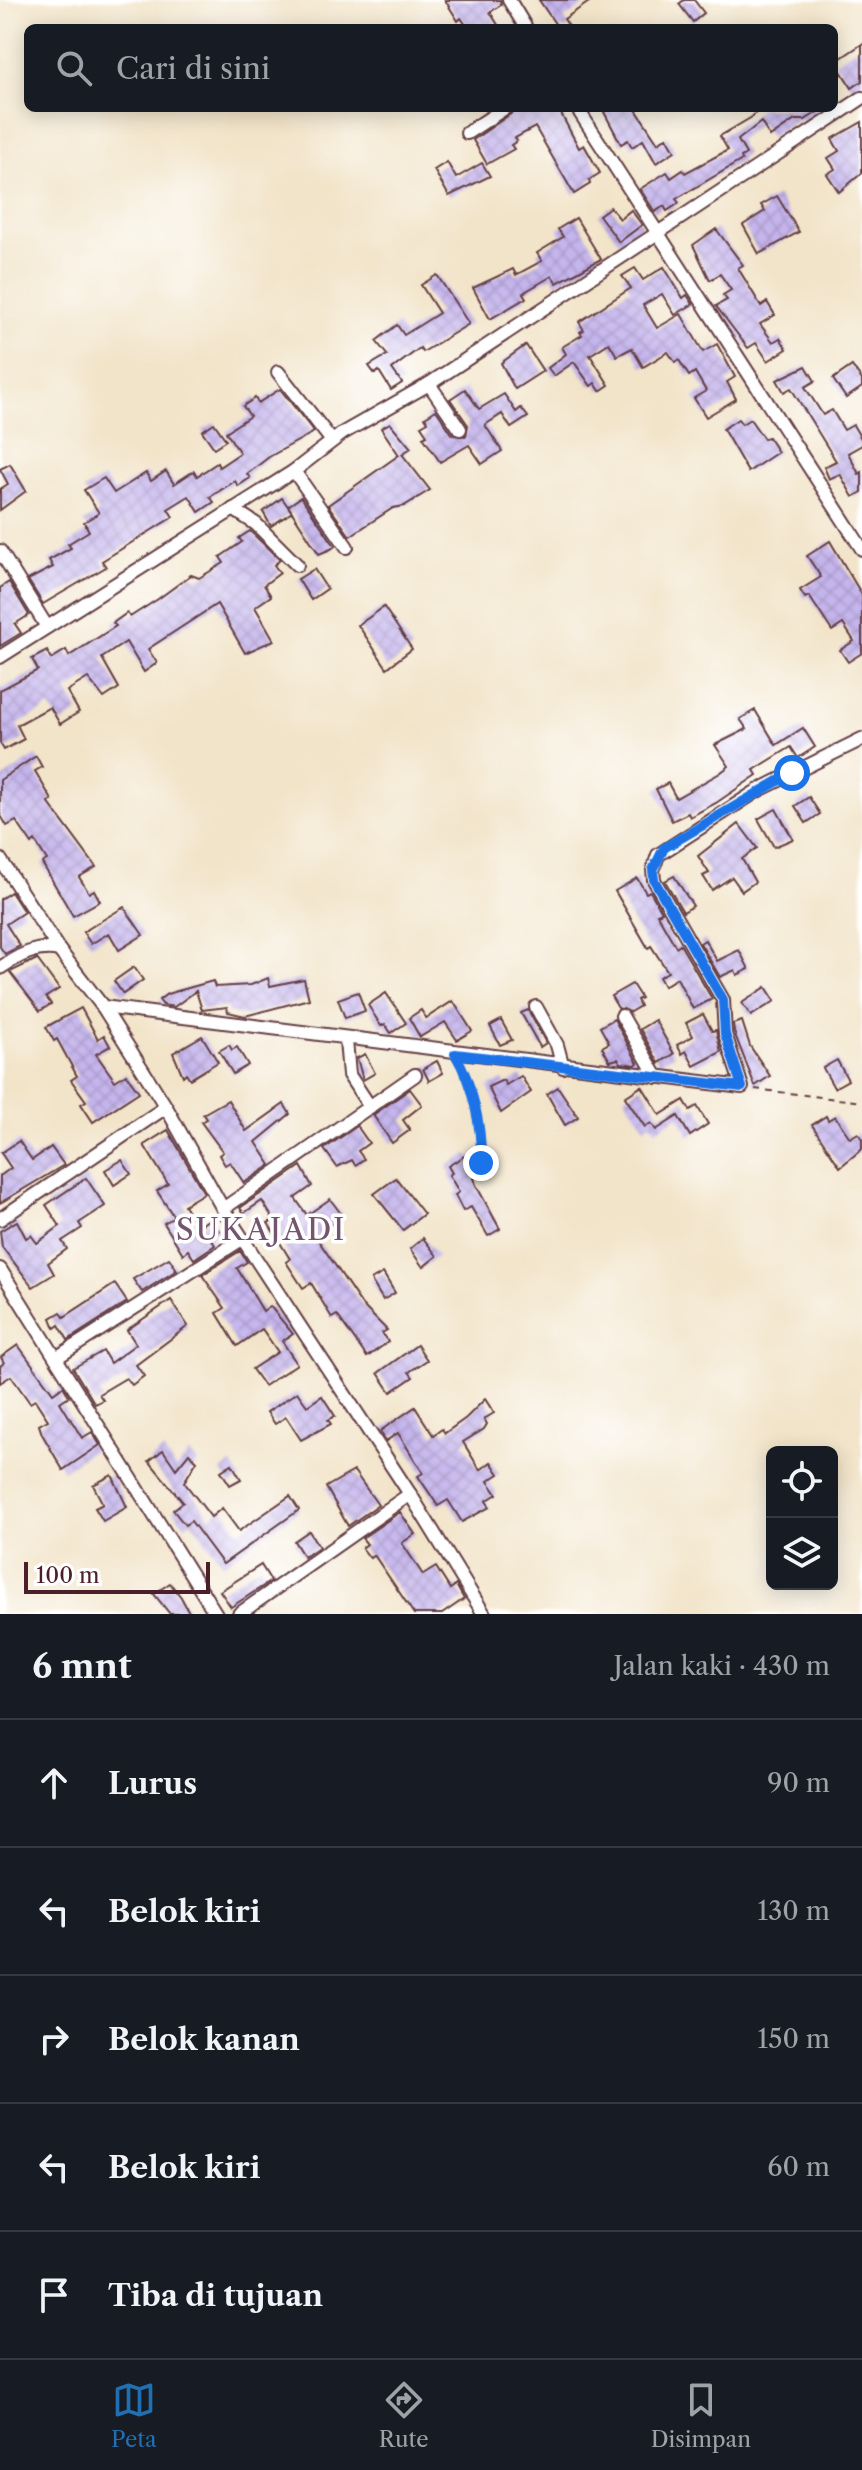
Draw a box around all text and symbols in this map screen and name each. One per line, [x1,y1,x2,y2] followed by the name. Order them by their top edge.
[24,24,838,112] search box
[52,46,96,90] icon: search
[116,50,270,87] text: Cari di sini
[774,755,810,791] route start
[463,1145,499,1181] route end
[176,1211,346,1248] district label: SUKAJADI
[766,1446,838,1590] map controls
[766,1446,838,1518] button: locate
[766,1518,838,1590] button: layers
[24,1558,210,1594] scale bar
[36,1562,99,1589] text: 100 m
[32,1645,132,1687] text: 6 mnt
[614,1650,830,1682] text: Jalan kaki · 430 m
[32,1761,76,1805] icon: ahead
[108,1765,197,1802] text: Lurus
[767,1767,830,1799] text: 90 m
[32,1889,76,1933] icon: left
[108,1893,260,1930] text: Belok kiri
[757,1895,830,1927] text: 130 m
[32,2017,76,2061] icon: right
[108,2021,300,2058] text: Belok kanan
[757,2023,830,2055] text: 150 m
[32,2145,76,2189] icon: left
[108,2149,260,2186] text: Belok kiri
[767,2151,830,2183] text: 60 m
[32,2273,76,2317] icon: arrive
[108,2277,323,2314] text: Tiba di tujuan
[111,2378,157,2453] tab: Peta
[379,2378,429,2453] tab: Rute
[651,2378,751,2453] tab: Disimpan

